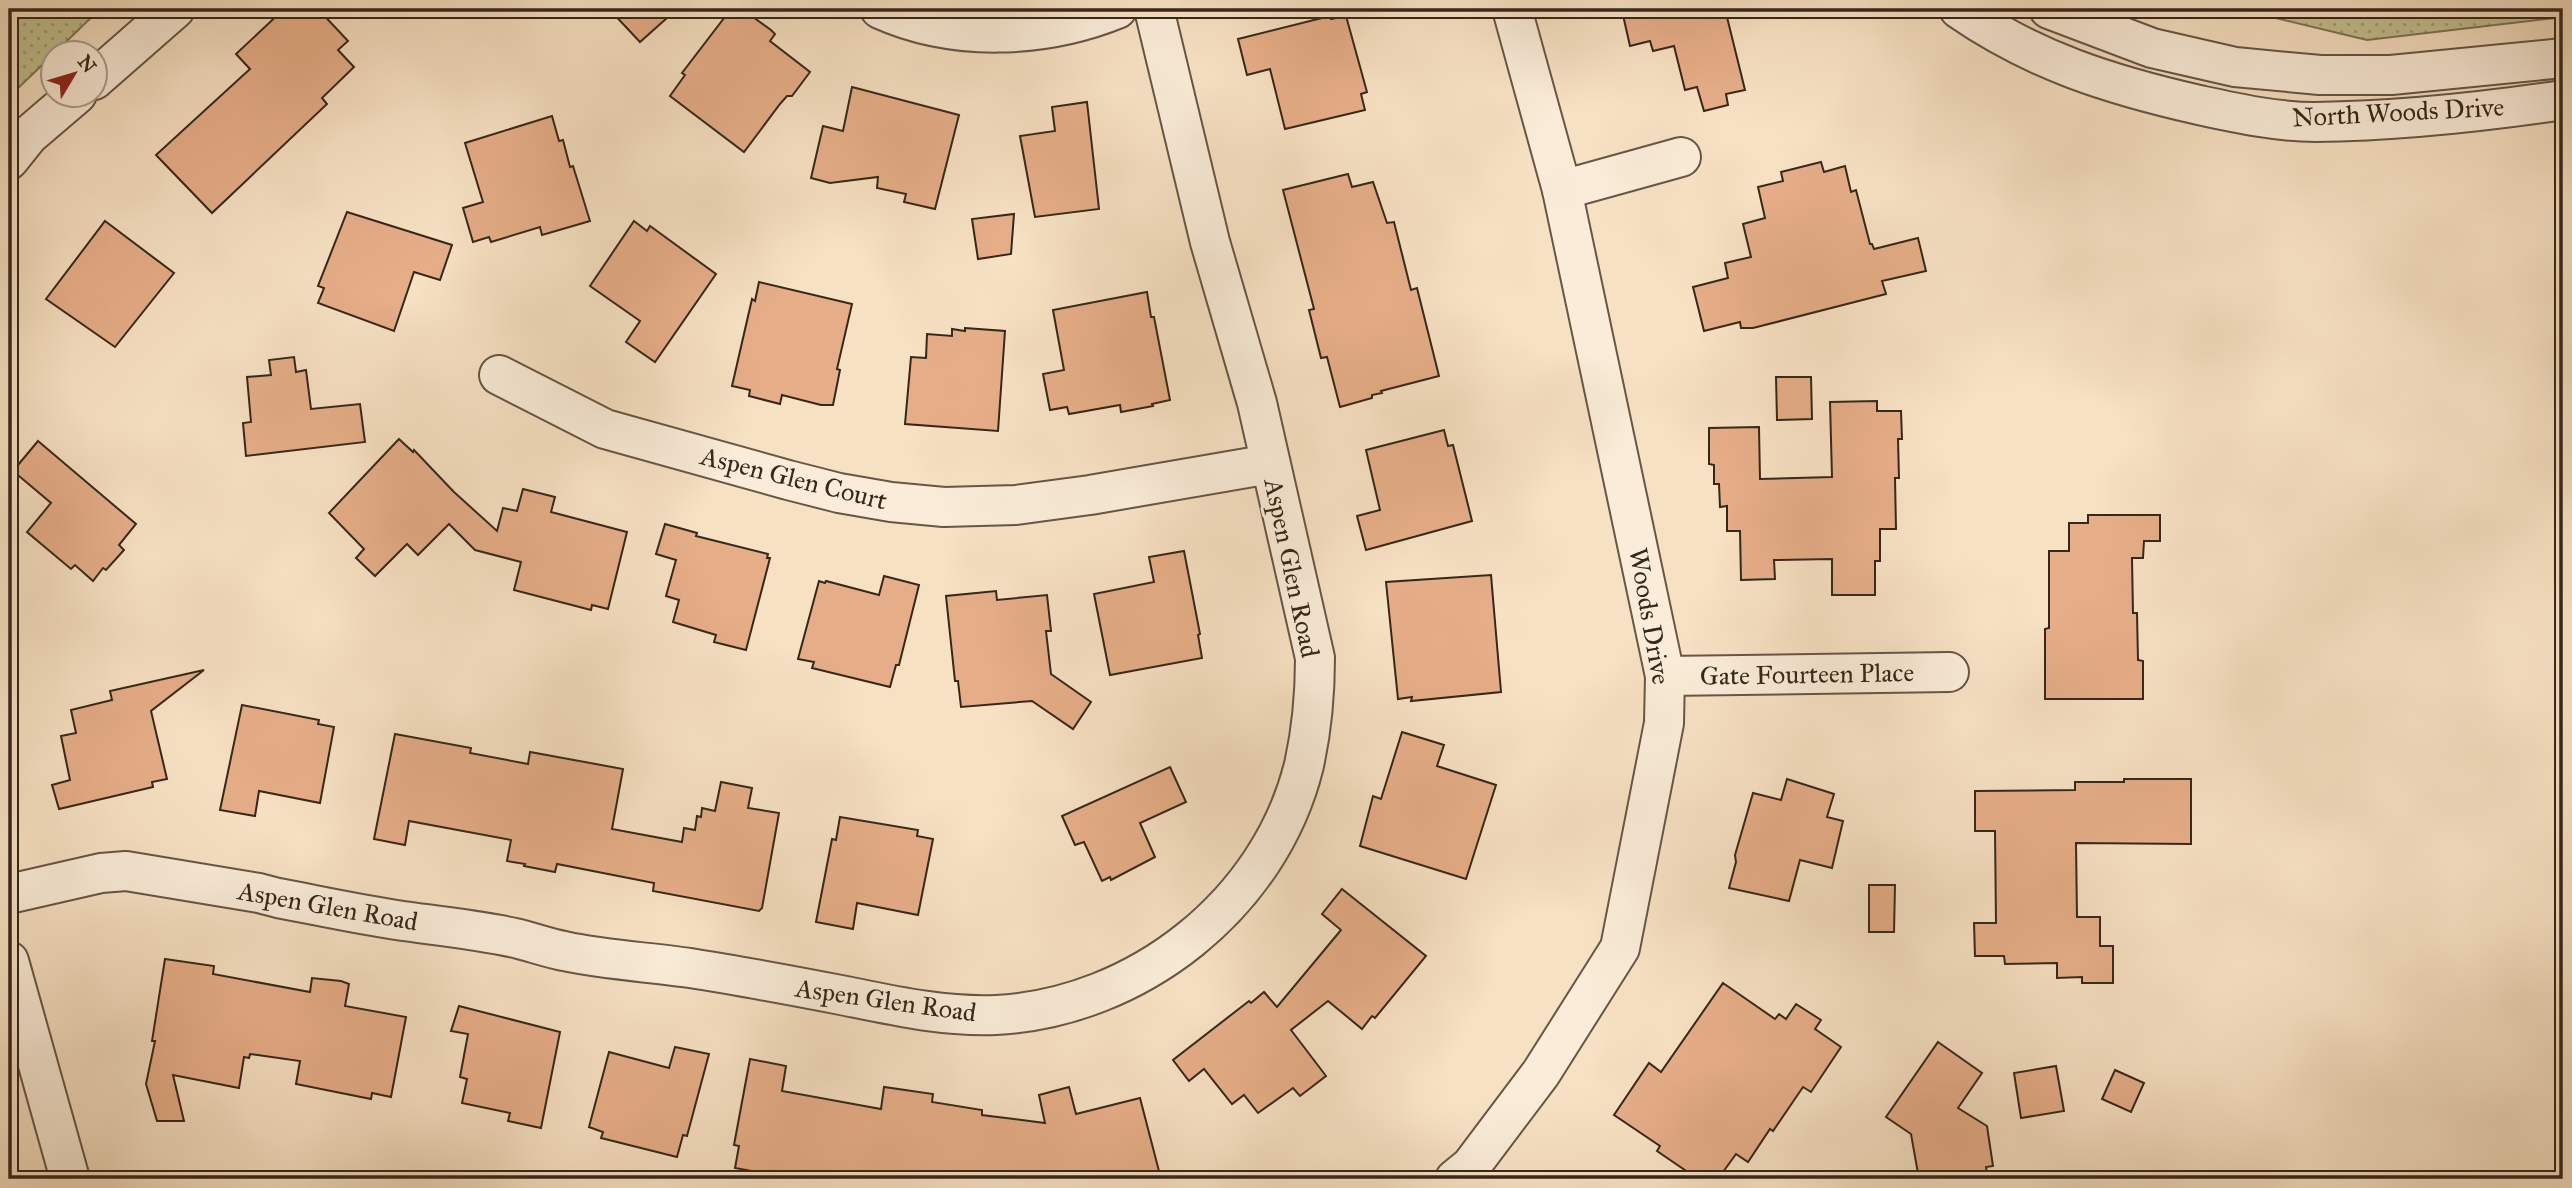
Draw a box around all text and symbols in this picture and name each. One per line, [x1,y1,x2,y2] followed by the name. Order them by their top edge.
[38,38,108,108] north arrow
[73,50,101,77] text: N
[2291,90,2505,134] street label: North Woods Drive
[697,439,890,517] street label: Aspen Glen Court
[1257,475,1327,661] street label: Aspen Glen Road
[1622,545,1678,687] street label: Woods Drive
[1700,656,1915,692] street label: Gate Fourteen Place
[234,874,421,938] street label: Aspen Glen Road
[792,971,979,1029] street label: Aspen Glen Road

